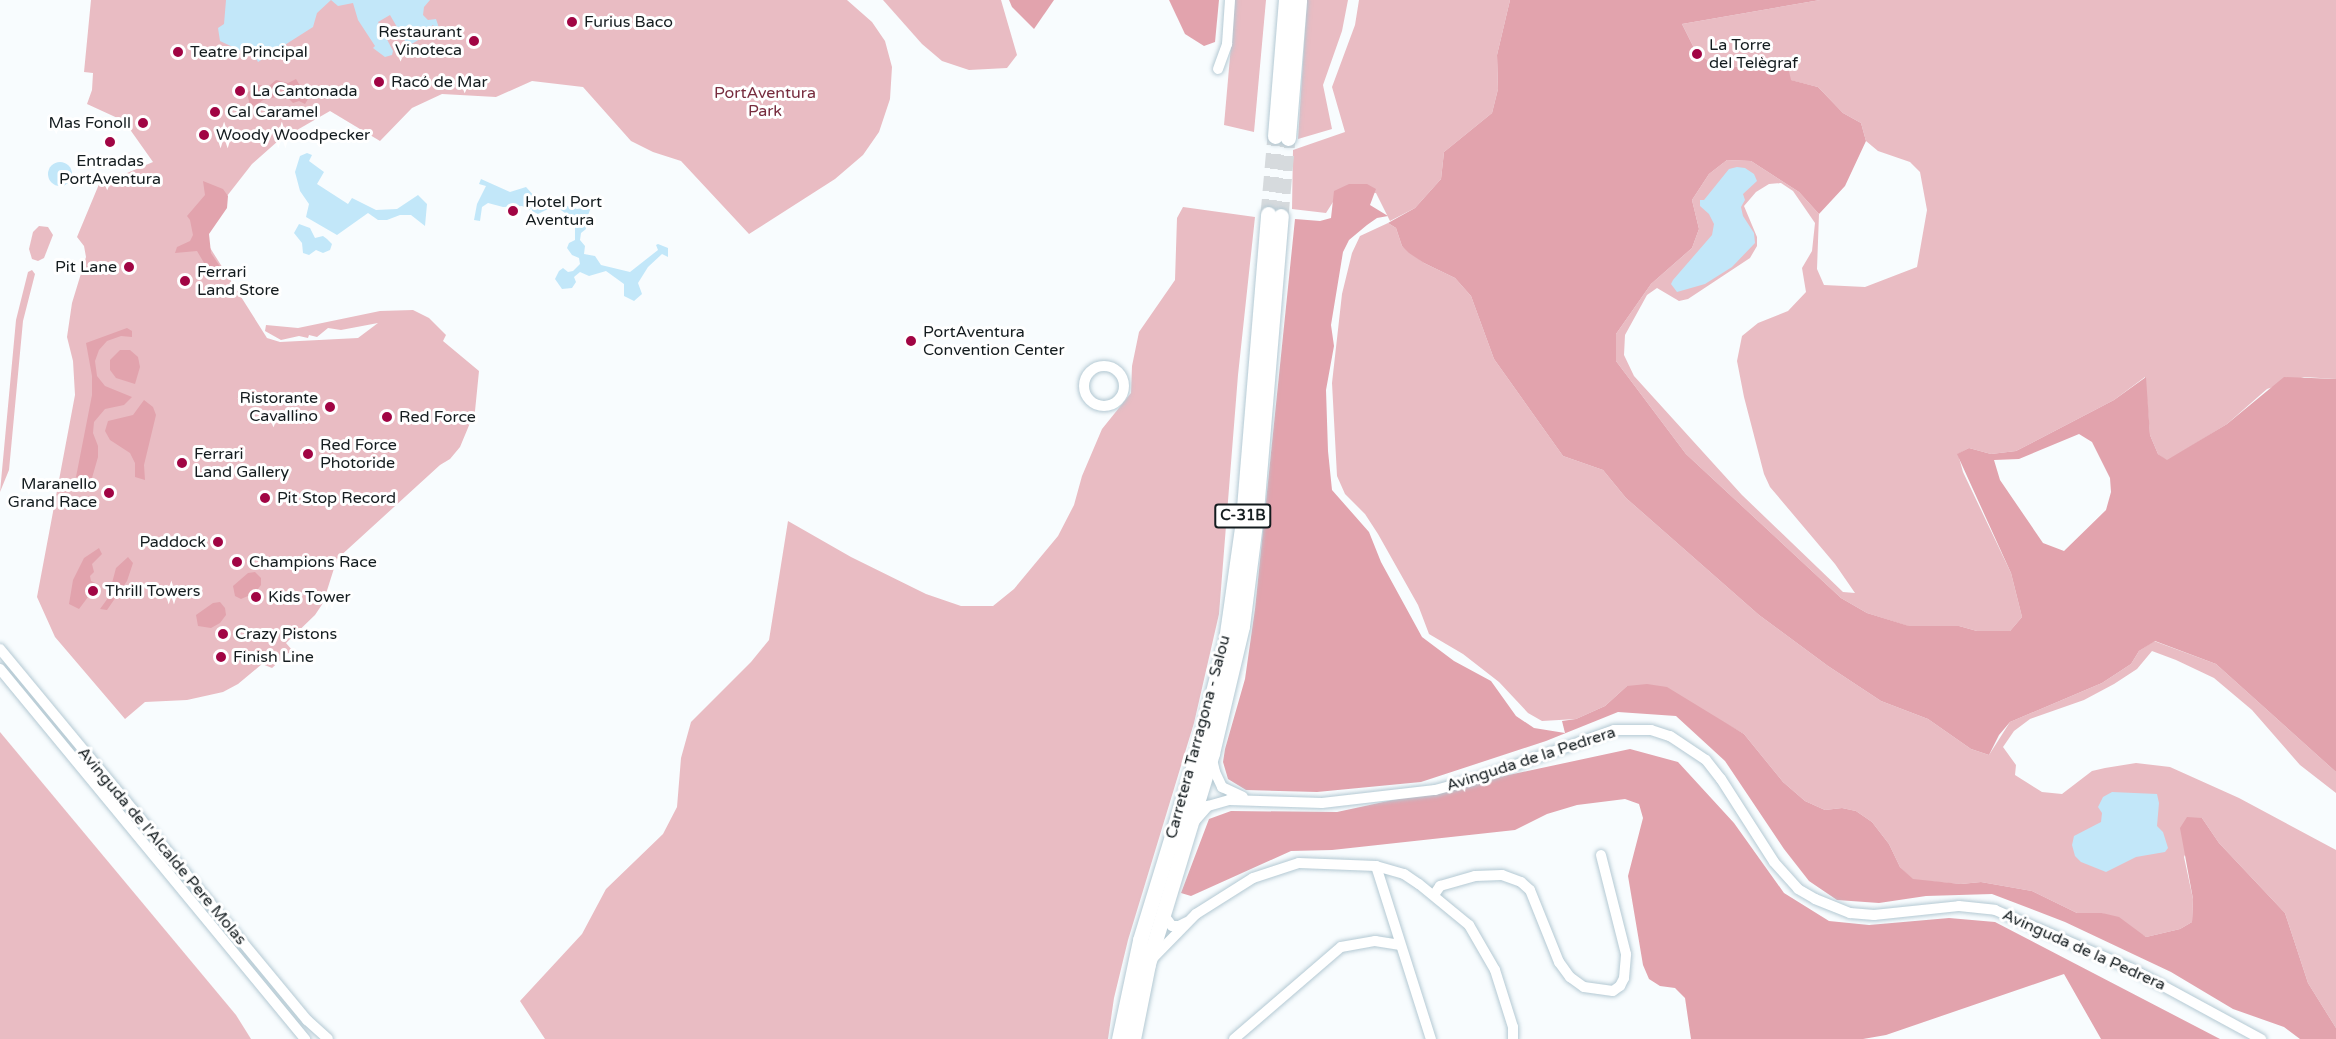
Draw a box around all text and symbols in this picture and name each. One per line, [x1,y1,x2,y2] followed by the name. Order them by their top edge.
[584,12,673,32] place label: Furius Baco
[565,15,579,29] marker: Furius Baco
[378,22,462,60] place label: Restaurant Vinoteca
[467,34,481,48] marker: Restaurant Vinoteca
[1709,35,1798,73] place label: La Torre del Telègraf
[190,42,308,62] place label: Teatre Principal
[171,45,185,59] marker: Teatre Principal
[1690,47,1704,61] marker: La Torre del Telègraf
[391,72,488,92] place label: Racó de Mar
[372,75,386,89] marker: Racó de Mar
[252,81,358,101] place label: La Cantonada
[714,83,816,121] park label: PortAventura Park
[233,84,247,98] marker: La Cantonada
[227,102,318,122] place label: Cal Caramel
[208,105,222,119] marker: Cal Caramel
[48,113,131,133] place label: Mas Fonoll
[136,116,150,130] marker: Mas Fonoll
[216,125,370,145] place label: Woody Woodpecker
[197,128,211,142] marker: Woody Woodpecker
[103,135,117,149] marker: Entradas PortAventura
[59,151,161,189] place label: Entradas PortAventura
[525,192,602,230] place label: Hotel Port Aventura
[506,204,520,218] marker: Hotel Port Aventura
[55,257,117,277] place label: Pit Lane
[122,260,136,274] marker: Pit Lane
[197,262,279,300] place label: Ferrari Land Store
[178,274,192,288] marker: Ferrari Land Store
[923,322,1065,360] place label: PortAventura Convention Center
[904,334,918,348] marker: PortAventura Convention Center
[240,388,318,426] place label: Ristorante Cavallino
[323,400,337,414] marker: Ristorante Cavallino
[399,407,476,427] place label: Red Force
[380,410,394,424] marker: Red Force
[320,435,397,473] place label: Red Force Photoride
[194,444,289,482] place label: Ferrari Land Gallery
[301,447,315,461] marker: Red Force Photoride
[175,456,189,470] marker: Ferrari Land Gallery
[8,474,97,512] place label: Maranello Grand Race
[102,486,116,500] marker: Maranello Grand Race
[277,488,396,508] place label: Pit Stop Record
[258,491,272,505] marker: Pit Stop Record
[1213,504,1273,528] road number: C-31B
[140,532,206,552] place label: Paddock
[211,535,225,549] marker: Paddock
[249,552,377,572] place label: Champions Race
[230,555,244,569] marker: Champions Race
[105,581,200,601] place label: Thrill Towers
[86,584,100,598] marker: Thrill Towers
[268,587,351,607] place label: Kids Tower
[249,590,263,604] marker: Kids Tower
[235,624,337,644] place label: Crazy Pistons
[216,627,230,641] marker: Crazy Pistons
[1162,633,1234,841] street label: Carretera Tarragona - Salou
[233,647,314,667] place label: Finish Line
[214,650,228,664] marker: Finish Line
[1444,723,1618,795] street label: Avinguda de la Pedrera
[74,743,250,949] street label: Avinguda de l'Alcalde Pere Molas
[1999,905,2169,995] street label: Avinguda de la Pedrera

